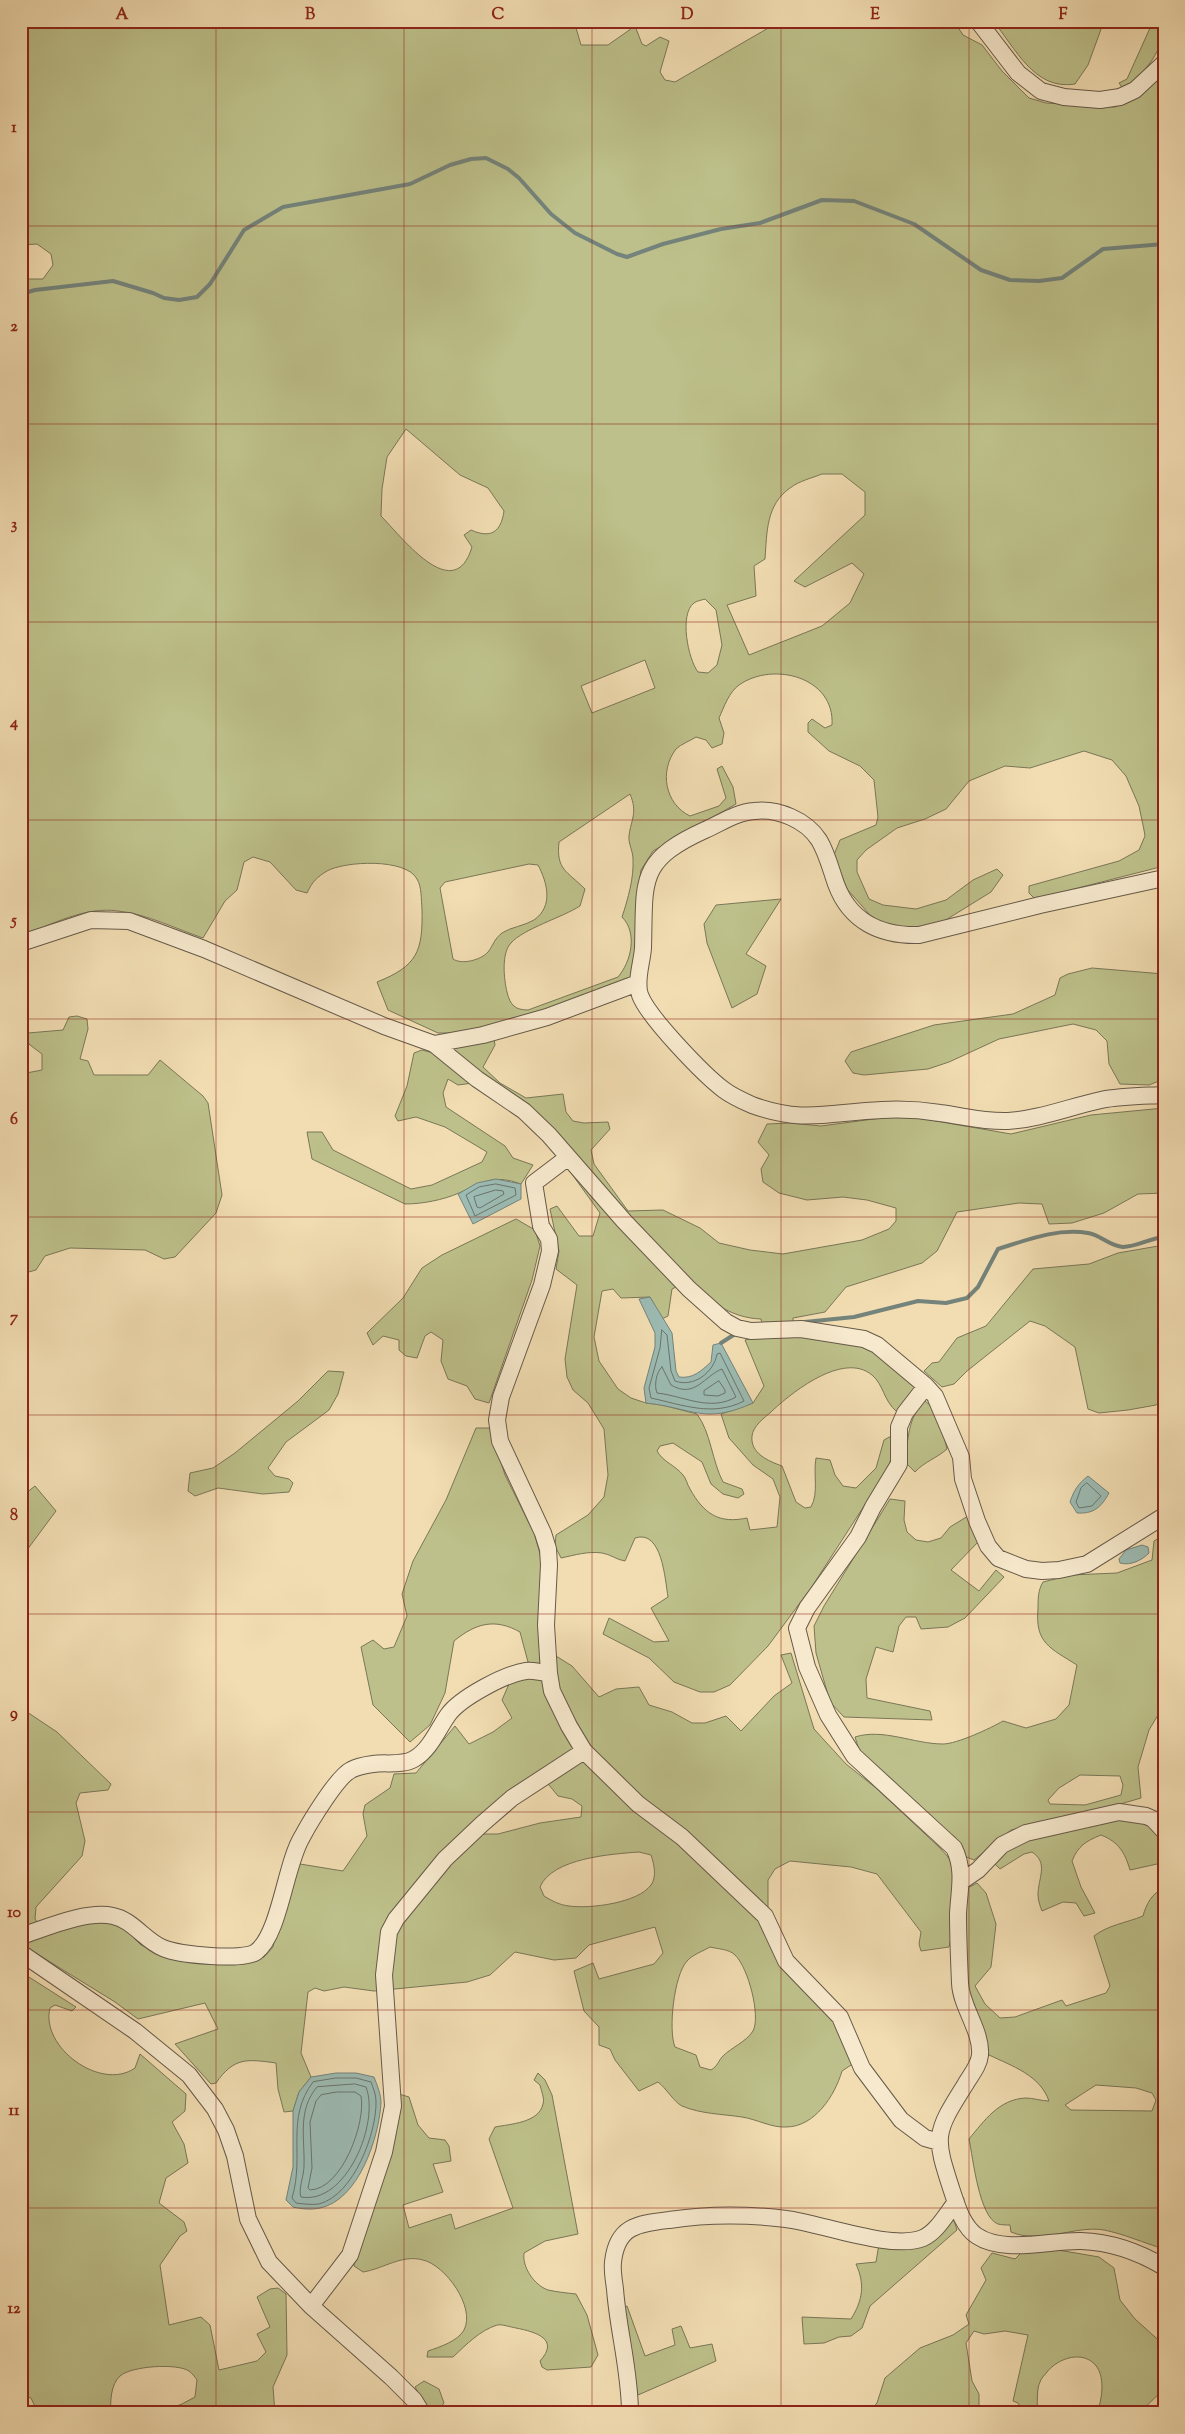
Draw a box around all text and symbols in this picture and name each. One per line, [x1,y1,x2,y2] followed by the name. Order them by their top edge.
[116,4,129,27] text: A
[305,4,315,27] text: B
[492,4,505,27] text: C
[681,4,694,27] text: D
[870,4,880,27] text: E
[1059,4,1068,27] text: F
[11,117,17,140] text: 1
[10,316,18,339] text: 2
[11,514,18,537] text: 3
[9,712,18,735] text: 4
[9,910,17,933] text: 5
[10,1109,18,1132] text: 6
[10,1307,19,1330] text: 7
[10,1505,18,1528] text: 8
[10,1703,18,1726] text: 9
[7,1902,21,1925] text: 10
[9,2100,20,2123] text: 11
[8,2298,21,2321] text: 12

